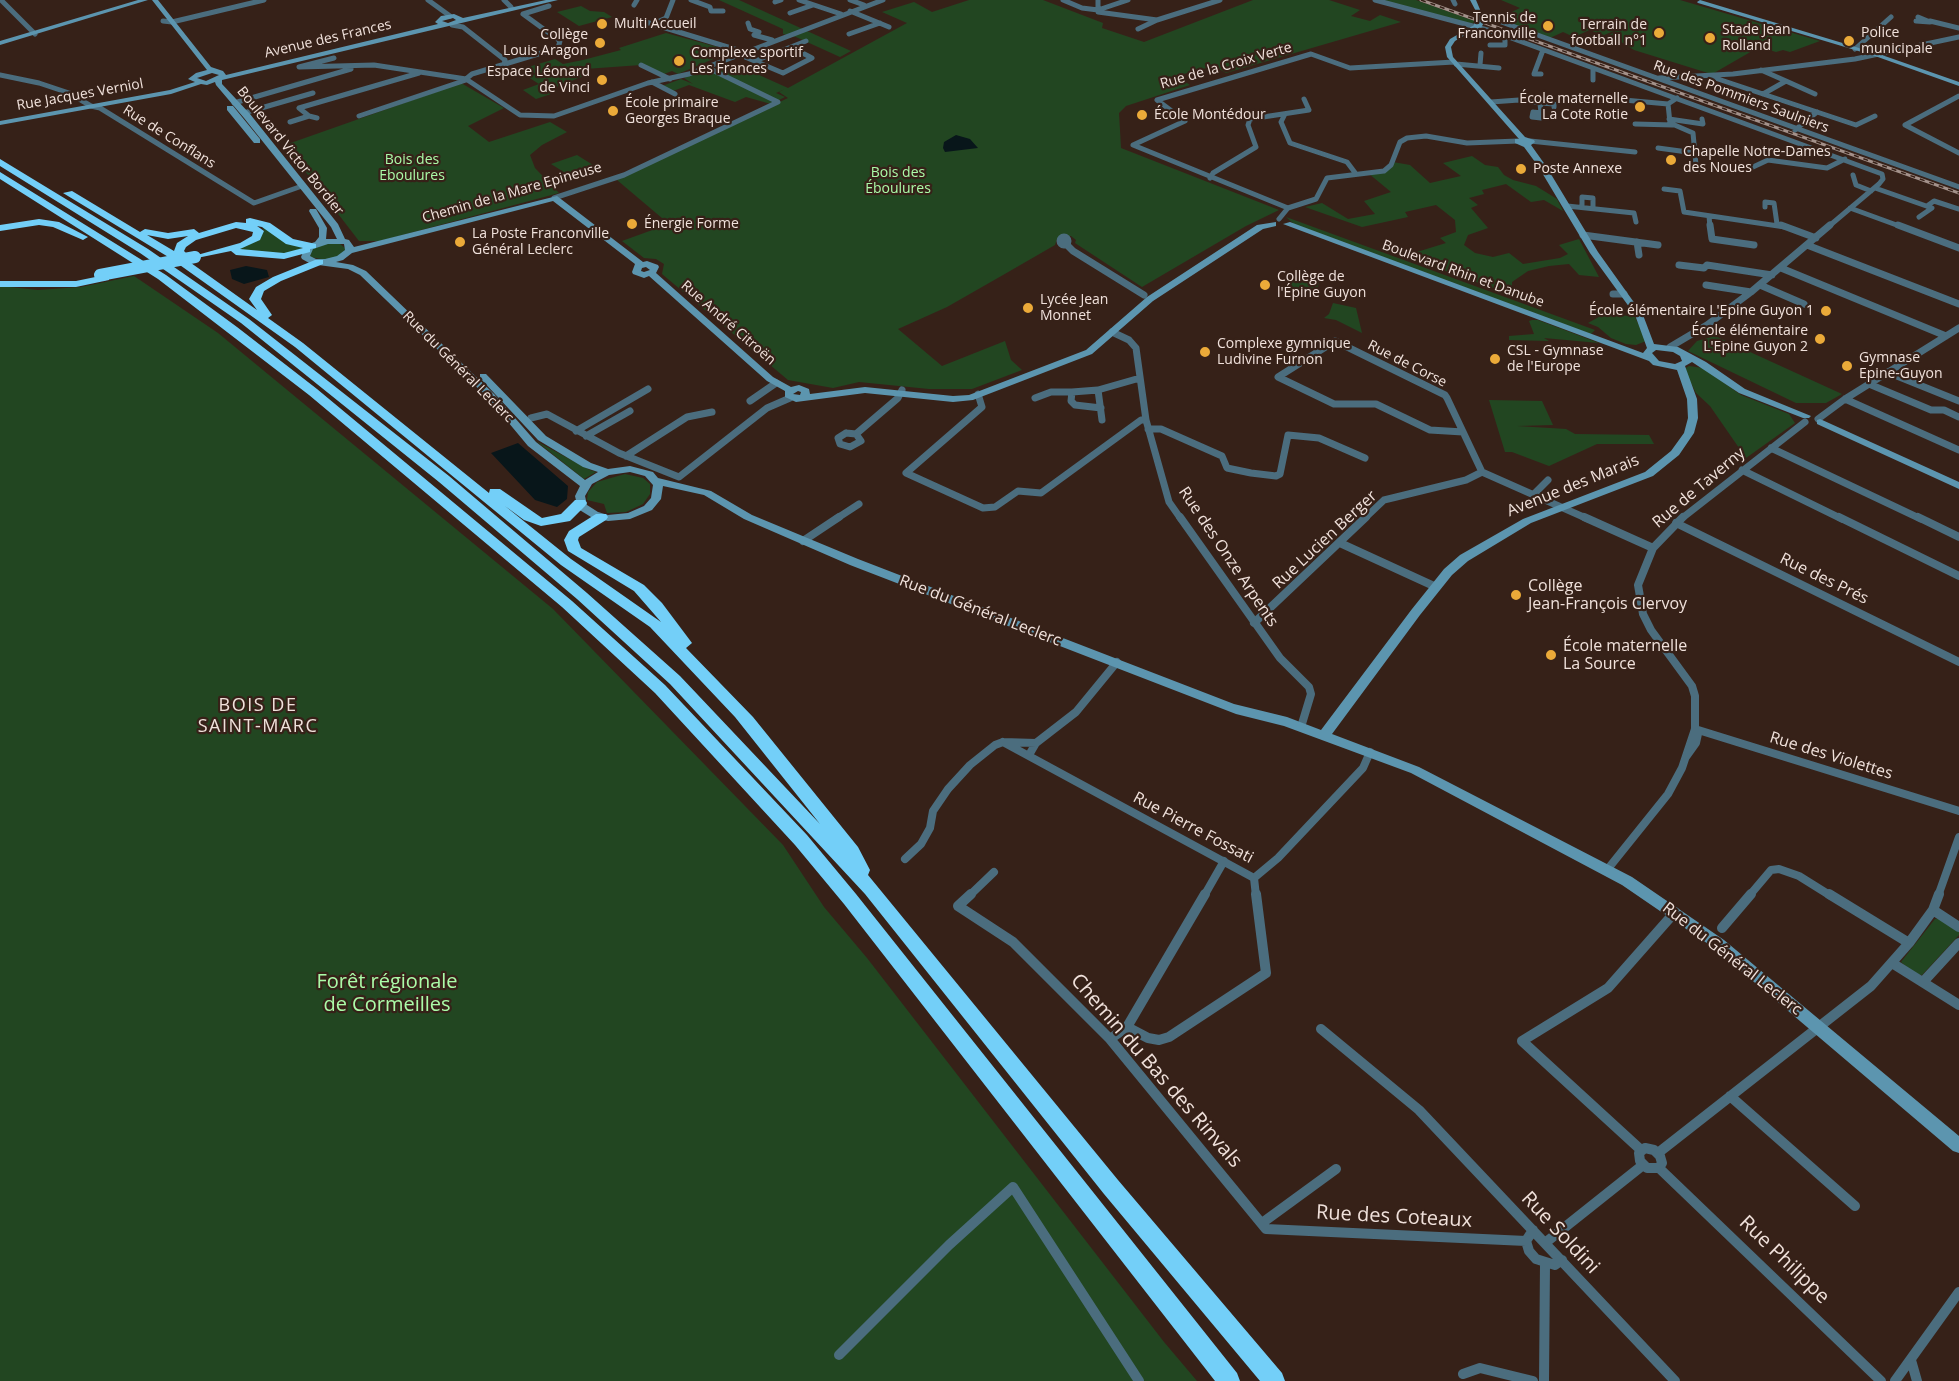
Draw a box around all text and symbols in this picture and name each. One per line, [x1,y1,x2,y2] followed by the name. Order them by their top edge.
[1458,10,1536,42] place label: Tennis de Franconville
[263,16,393,62] street label: Avenue des Frances
[614,16,697,32] place label: Multi Accueil
[595,17,609,31] marker: Multi Accueil
[1571,17,1647,50] place label: Terrain de football n°1
[1541,19,1555,33] marker: Tennis de Franconville
[1722,22,1790,54] place label: Stade Jean Rolland
[1861,25,1933,57] place label: Police municipale
[1652,26,1666,40] marker: Terrain de football n°1
[503,27,588,60] place label: Collège Louis Aragon
[1703,31,1717,45] marker: Stade Jean Rolland
[1842,34,1856,48] marker: Police municipale
[593,36,607,50] marker: Collège Louis Aragon
[1158,39,1294,93] street label: Rue de la Croix Verte
[691,45,803,78] place label: Complexe sportif Les Frances
[672,54,686,68] marker: Complexe sportif Les Frances
[1651,57,1831,137] street label: Rue des Pommiers Saulniers
[487,64,590,96] place label: Espace Léonard de Vinci
[595,73,609,87] marker: Espace Léonard de Vinci
[15,76,145,114] street label: Rue Jacques Verniol
[233,83,347,219] street label: Boulevard Victor Bordier
[1519,91,1628,124] place label: École maternelle La Cote Rotie
[625,95,731,128] place label: École primaire Georges Braque
[1633,100,1647,114] marker: École maternelle La Cote Rotie
[120,102,218,172] street label: Rue de Conflans
[606,104,620,118] marker: École primaire Georges Braque
[1154,107,1266,123] place label: École Montédour
[1135,108,1149,122] marker: École Montédour
[1683,144,1831,176] place label: Chapelle Notre-Dames des Noues
[379,152,445,184] park label: Bois des Eboulures
[1664,153,1678,167] marker: Chapelle Notre-Dames des Noues
[420,159,604,227] street label: Chemin de la Mare Epineuse
[1533,161,1622,177] place label: Poste Annexe
[1514,162,1528,176] marker: Poste Annexe
[865,165,931,198] park label: Bois des Éboulures
[644,216,739,232] place label: Énergie Forme
[625,217,639,231] marker: Énergie Forme
[472,226,609,258] place label: La Poste Franconville Général Leclerc
[453,235,467,249] marker: La Poste Franconville Général Leclerc
[1380,237,1546,311] street label: Boulevard Rhin et Danube
[1277,269,1366,302] place label: Collège de l'Épine Guyon
[677,277,779,369] street label: Rue André Citroën
[1258,278,1272,292] marker: Collège de l'Épine Guyon
[1040,292,1108,324] place label: Lycée Jean Monnet
[1021,301,1035,315] marker: Lycée Jean Monnet
[1589,303,1814,319] place label: École élémentaire L'Epine Guyon 1
[1819,304,1833,318] marker: École élémentaire L'Epine Guyon 1
[399,308,517,426] street label: Rue du Général Leclerc
[1692,323,1808,356] place label: École élémentaire L'Epine Guyon 2
[1813,332,1827,346] marker: École élémentaire L'Epine Guyon 2
[1217,336,1351,368] place label: Complexe gymnique Ludivine Furnon
[1365,337,1449,391] street label: Rue de Corse
[1507,343,1604,376] place label: CSL - Gymnase de l'Europe
[1198,345,1212,359] marker: Complexe gymnique Ludivine Furnon
[1859,350,1943,382] place label: Gymnase Epine-Guyon
[1488,352,1502,366] marker: CSL - Gymnase de l'Europe
[1840,359,1854,373] marker: Gymnase Epine-Guyon
[1649,444,1749,532] street label: Rue de Taverny
[1504,451,1642,521] street label: Avenue des Marais
[1174,483,1282,631] street label: Rue des Onze Arpents
[1269,487,1381,593] street label: Rue Lucien Berger
[1777,549,1871,609] street label: Rue des Prés
[896,571,1064,651] street label: Rue du Général Leclerc
[1528,576,1687,614] place label: Collège Jean-François Clervoy
[1509,588,1523,602] marker: Collège Jean-François Clervoy
[1563,636,1687,674] place label: École maternelle La Source
[1544,648,1558,662] marker: École maternelle La Source
[198,695,318,738] district label: BOIS DE SAINT-MARC
[1767,728,1895,784] street label: Rue des Violettes
[1130,788,1256,868] street label: Rue Pierre Fossati
[1658,899,1806,1019] street label: Rue du Général Leclerc
[1065,969,1247,1173] street label: Chemin du Bas des Rinvals
[316,970,458,1017] park label: Forêt régionale de Cormeilles
[1516,1187,1604,1279] street label: Rue Soldini
[1315,1201,1473,1233] street label: Rue des Coteaux
[1734,1211,1834,1309] street label: Rue Philippe

